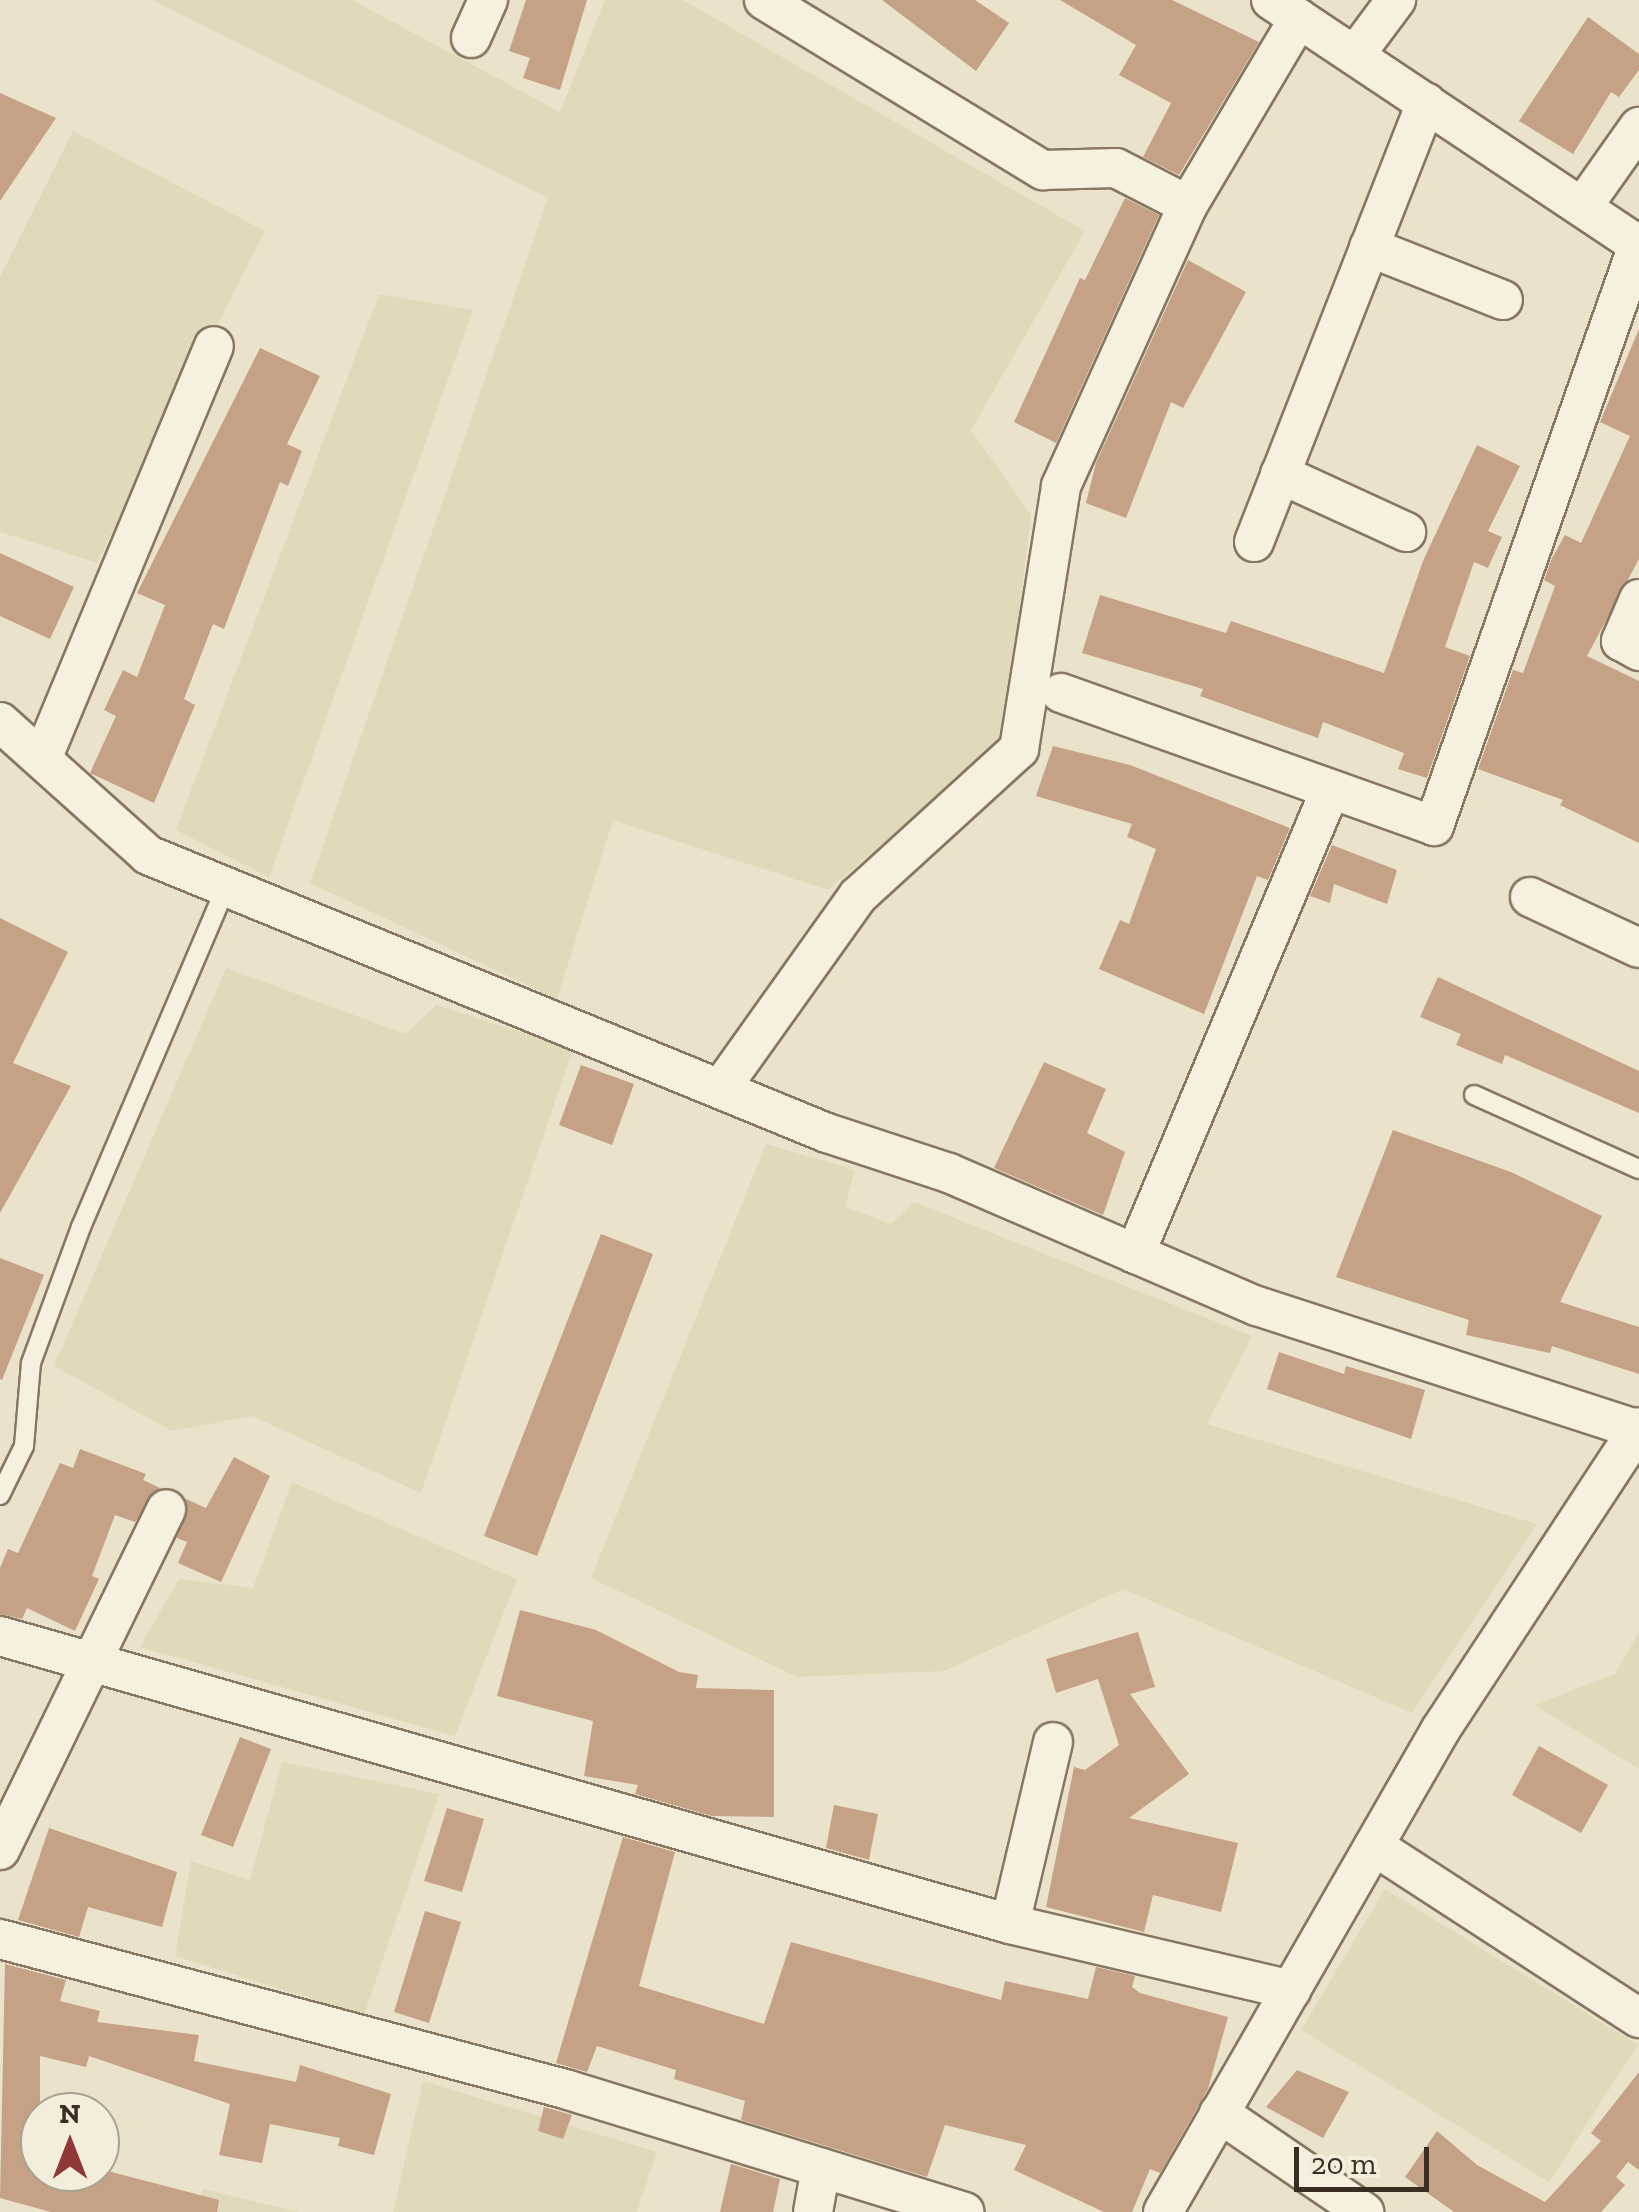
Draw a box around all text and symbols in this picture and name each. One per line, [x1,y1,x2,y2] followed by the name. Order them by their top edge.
[20,2092,120,2192] north arrow
[59,2097,81,2130] text: N
[1299,2127,1434,2189] scale bar
[1311,2146,1376,2182] text: 20 m

